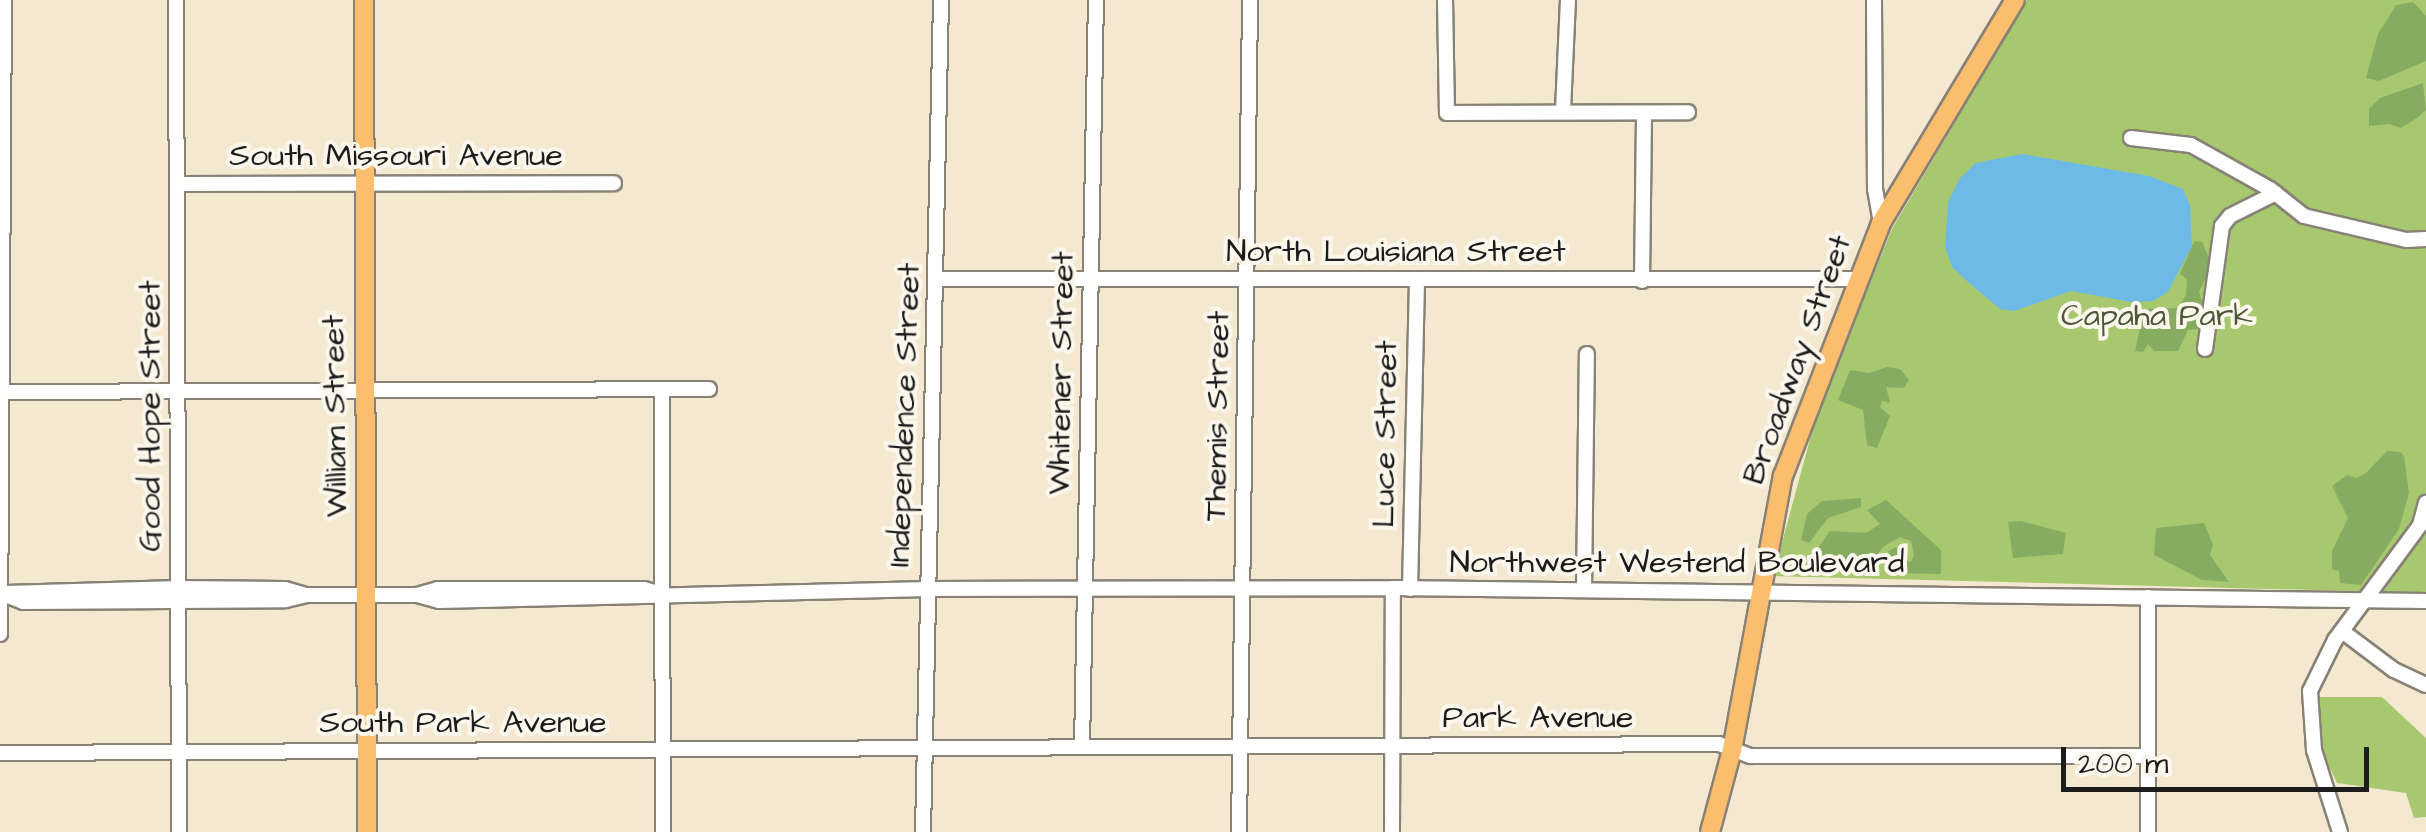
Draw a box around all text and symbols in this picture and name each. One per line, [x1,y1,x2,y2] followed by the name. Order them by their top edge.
[229,137,563,175] street label: South Missouri Avenue
[1735,230,1861,490] street label: Broadway Street
[1226,233,1566,271] street label: North Louisiana Street
[1041,251,1083,495] street label: Whitener Street
[880,262,930,568] street label: Independence Street
[132,280,170,552] street label: Good Hope Street
[2061,297,2253,335] park label: Capaha Park
[1197,310,1239,522] street label: Themis Street
[315,314,357,518] street label: William Street
[1365,340,1407,528] street label: Luce Street
[1450,544,1904,582] street label: Northwest Westend Boulevard
[1443,699,1633,737] street label: Park Avenue
[319,704,607,742] street label: South Park Avenue
[2066,727,2374,789] scale bar
[2078,743,2168,785] text: 200 m

